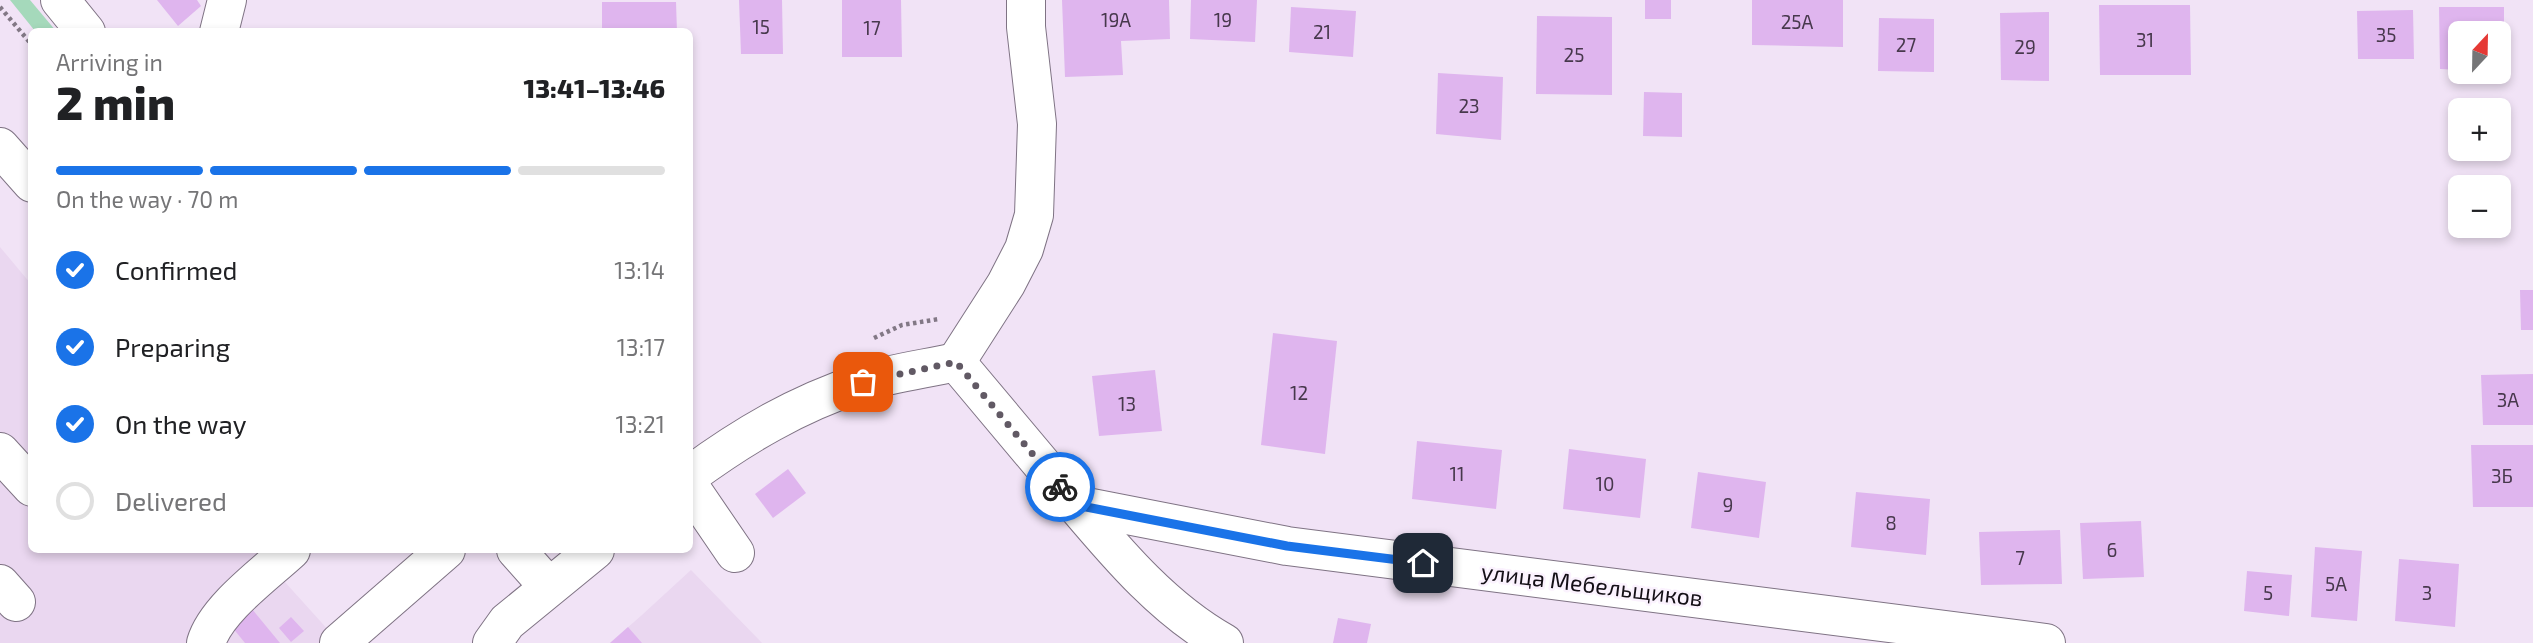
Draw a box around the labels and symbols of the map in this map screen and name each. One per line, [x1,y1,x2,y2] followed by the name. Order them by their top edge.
[1101,8,1131,31] house number: 19А
[1214,8,1232,31] house number: 19
[1781,10,1814,33] house number: 25А
[752,15,770,38] house number: 15
[863,16,881,39] house number: 17
[1313,20,1331,43] house number: 21
[2448,21,2511,84] north arrow
[2376,23,2396,46] house number: 35
[2136,28,2154,51] house number: 31
[1896,33,1916,56] house number: 27
[2014,35,2036,58] house number: 29
[1564,43,1584,66] house number: 25
[1458,94,1480,117] house number: 23
[833,352,893,412] pin
[1290,381,1308,404] house number: 12
[2497,388,2519,411] house number: 3А
[1118,392,1136,415] house number: 13
[1025,452,1095,522] courier
[1449,462,1465,485] house number: 11
[2491,464,2513,487] house number: 3Б
[1595,472,1615,495] house number: 10
[1723,493,1733,516] house number: 9
[1885,511,1897,534] house number: 8
[1393,533,1453,593] pin
[2107,538,2117,561] house number: 6
[2015,546,2025,569] house number: 7
[1480,557,1705,612] street label: улица Мебельщиков
[2325,572,2347,595] house number: 5А
[2263,581,2273,604] house number: 5
[2422,581,2432,604] house number: 3

